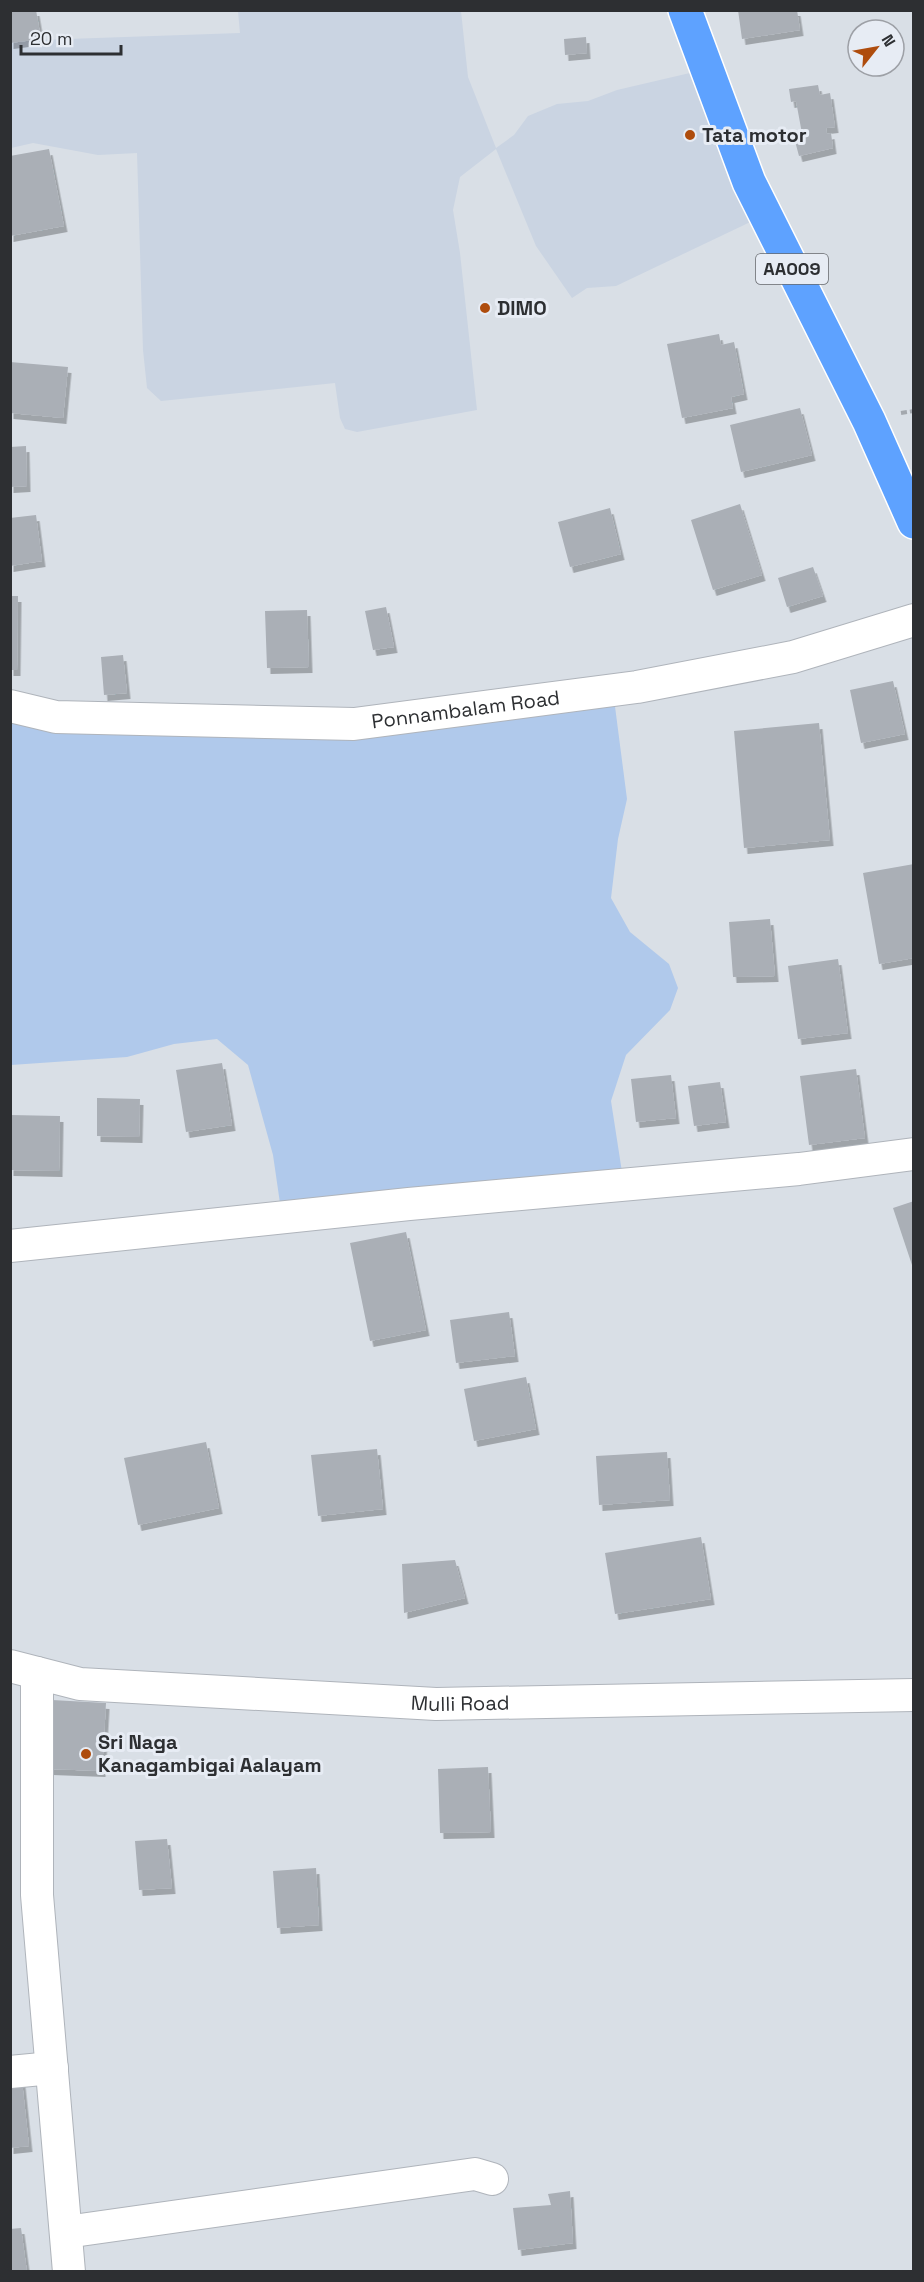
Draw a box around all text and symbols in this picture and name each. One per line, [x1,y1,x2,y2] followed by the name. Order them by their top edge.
[21,18,122,56] scale bar
[846,18,906,78] north arrow
[30,27,73,50] text: 20 m
[877,31,900,51] text: N
[702,122,807,148] place label: Tata motor
[683,128,697,142] marker: Tata motor
[756,254,828,284] road number: AA009
[497,295,547,321] place label: DIMO
[478,301,492,315] marker: DIMO
[370,684,561,735] street label: Ponnambalam Road
[410,1690,510,1717] street label: Mulli Road
[98,1729,322,1778] place label: Sri Naga Kanagambigai Aalayam
[79,1747,93,1761] marker: Sri Naga Kanagambigai Aalayam

